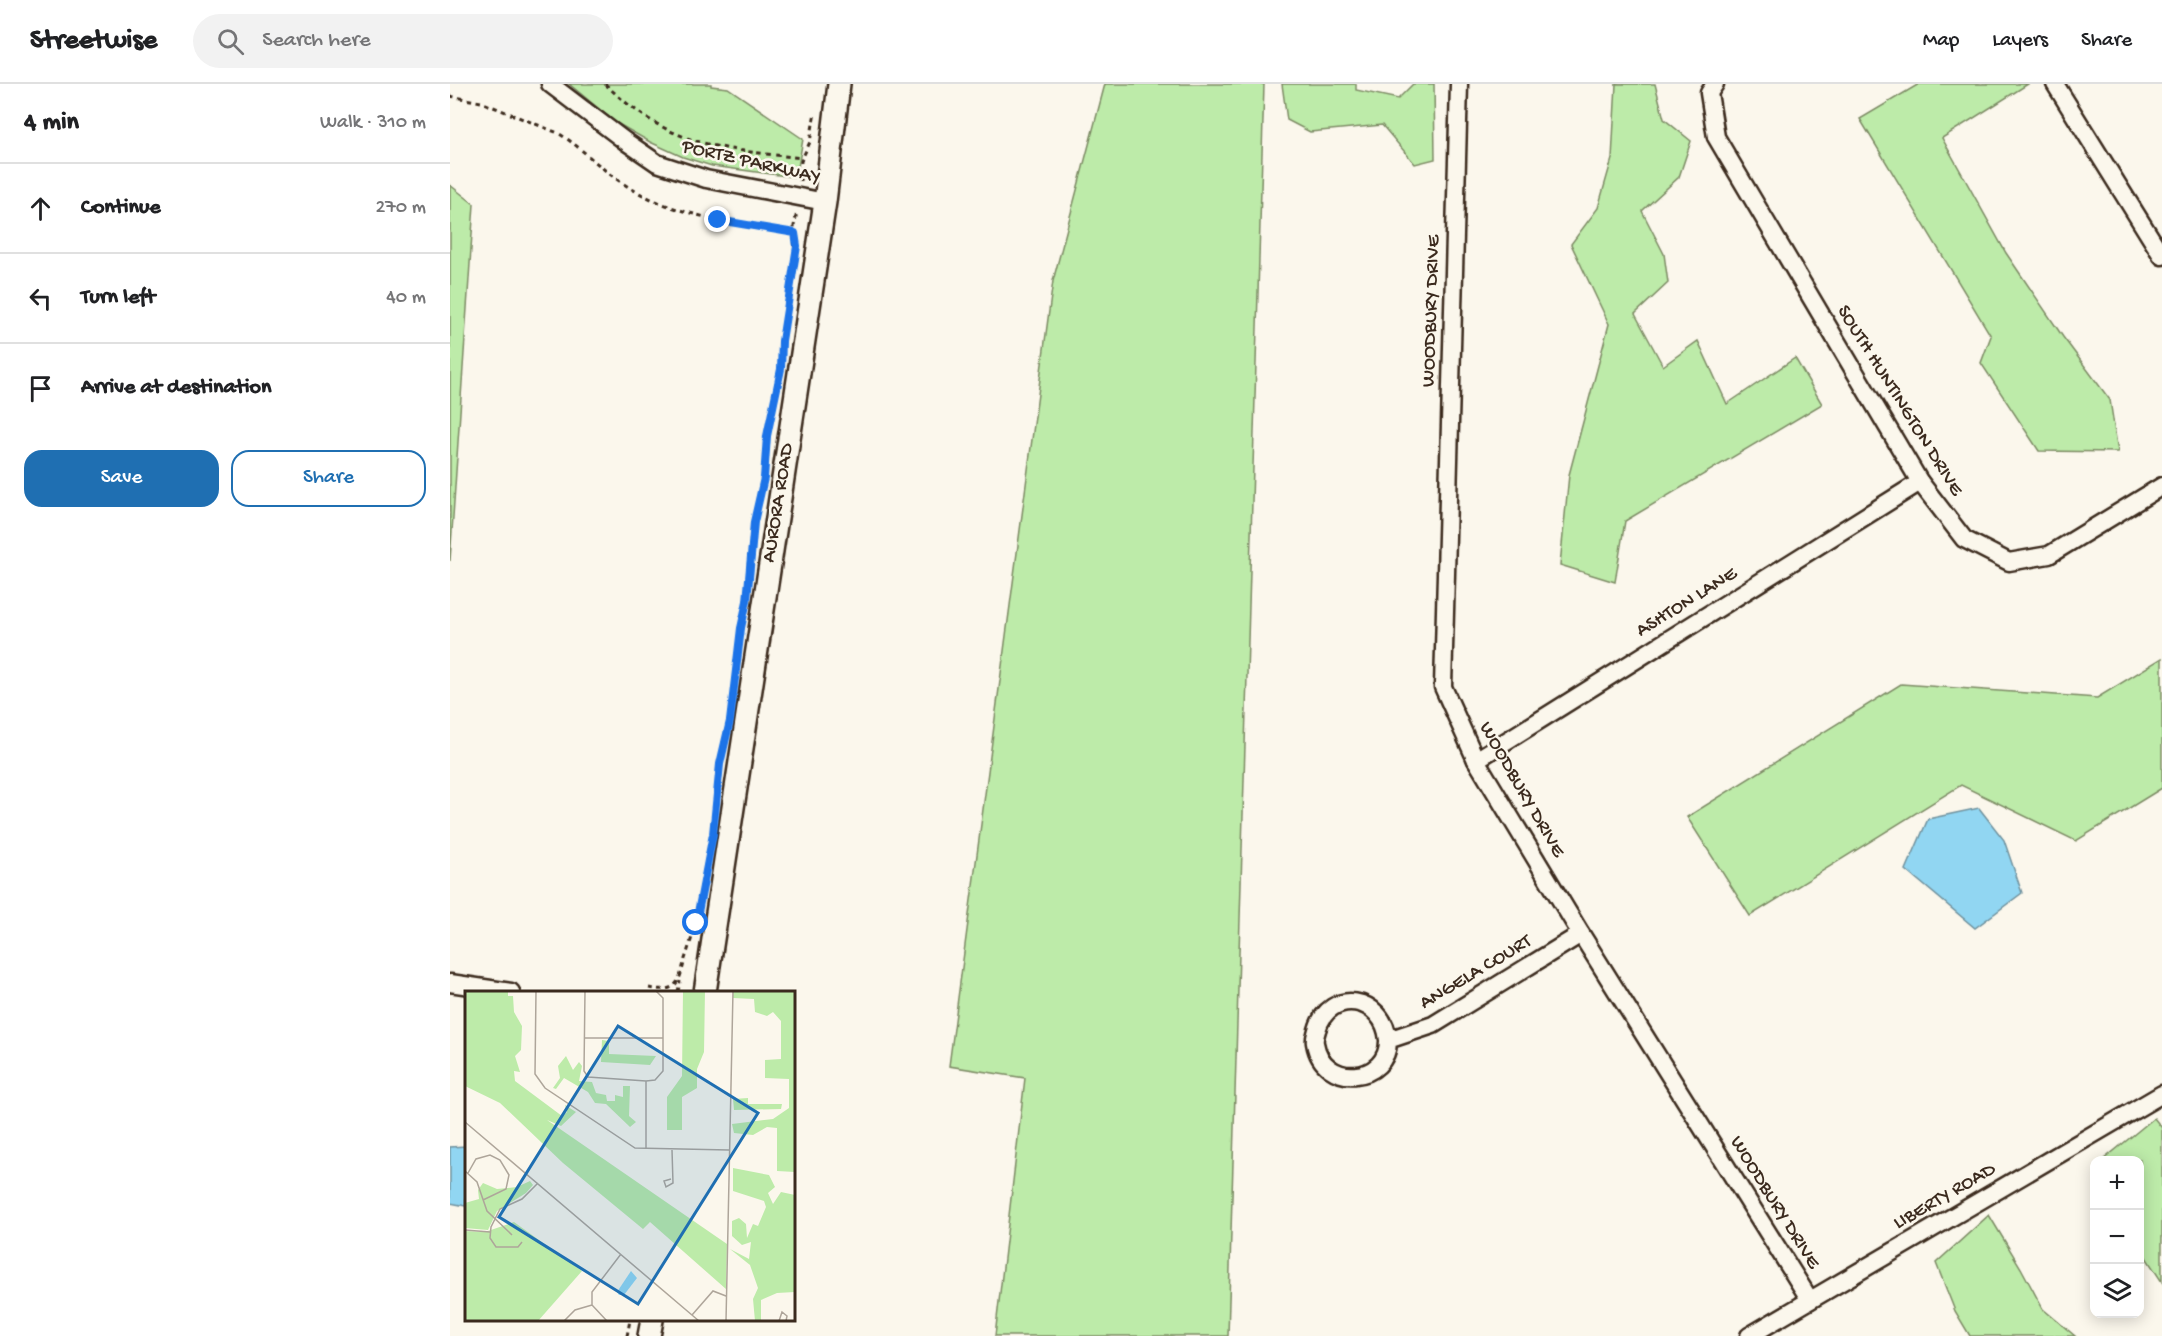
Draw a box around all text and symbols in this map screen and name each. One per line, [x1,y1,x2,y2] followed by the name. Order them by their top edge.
[193,14,613,68] search box
[30,25,157,58] text: Streetwise
[214,25,247,58] icon: search
[262,28,371,54] text: Search here
[1923,29,1959,54] text: Map
[1992,29,2048,54] text: Layers
[2081,29,2132,54] text: Share
[24,108,79,139] text: 4 min
[320,112,426,135] text: Walk · 310 m
[679,136,822,190] street label: PORTZ PARKWAY
[24,192,57,225] icon: ahead
[81,195,161,221] text: Continue
[376,197,426,220] text: 270 m
[704,206,730,232] route end
[1418,233,1446,388] street label: WOODBURY DRIVE
[24,282,57,315] icon: left
[81,285,155,311] text: Turn left
[386,287,426,310] text: 40 m
[1831,301,1968,502] street label: SOUTH HUNTINGTON DRIVE
[24,372,57,405] icon: arrive
[81,375,271,401] text: Arrive at destination
[758,441,800,564] street label: AURORA ROAD
[24,450,219,507] button: Save
[231,450,426,507] button: Share
[1632,562,1743,643] street label: ASHTON LANE
[1473,718,1570,863] street label: WOODBURY DRIVE
[682,909,708,935] route start
[1416,930,1537,1015] street label: ANGELA COURT
[465,991,795,1321] inset map
[1724,1132,1825,1275] street label: WOODBURY DRIVE
[2090,1156,2144,1318] map controls
[2090,1156,2144,1210] button: +
[1890,1158,2001,1236] street label: LIBERTY ROAD
[2090,1210,2144,1264] button: −
[2090,1264,2144,1318] button: layers

